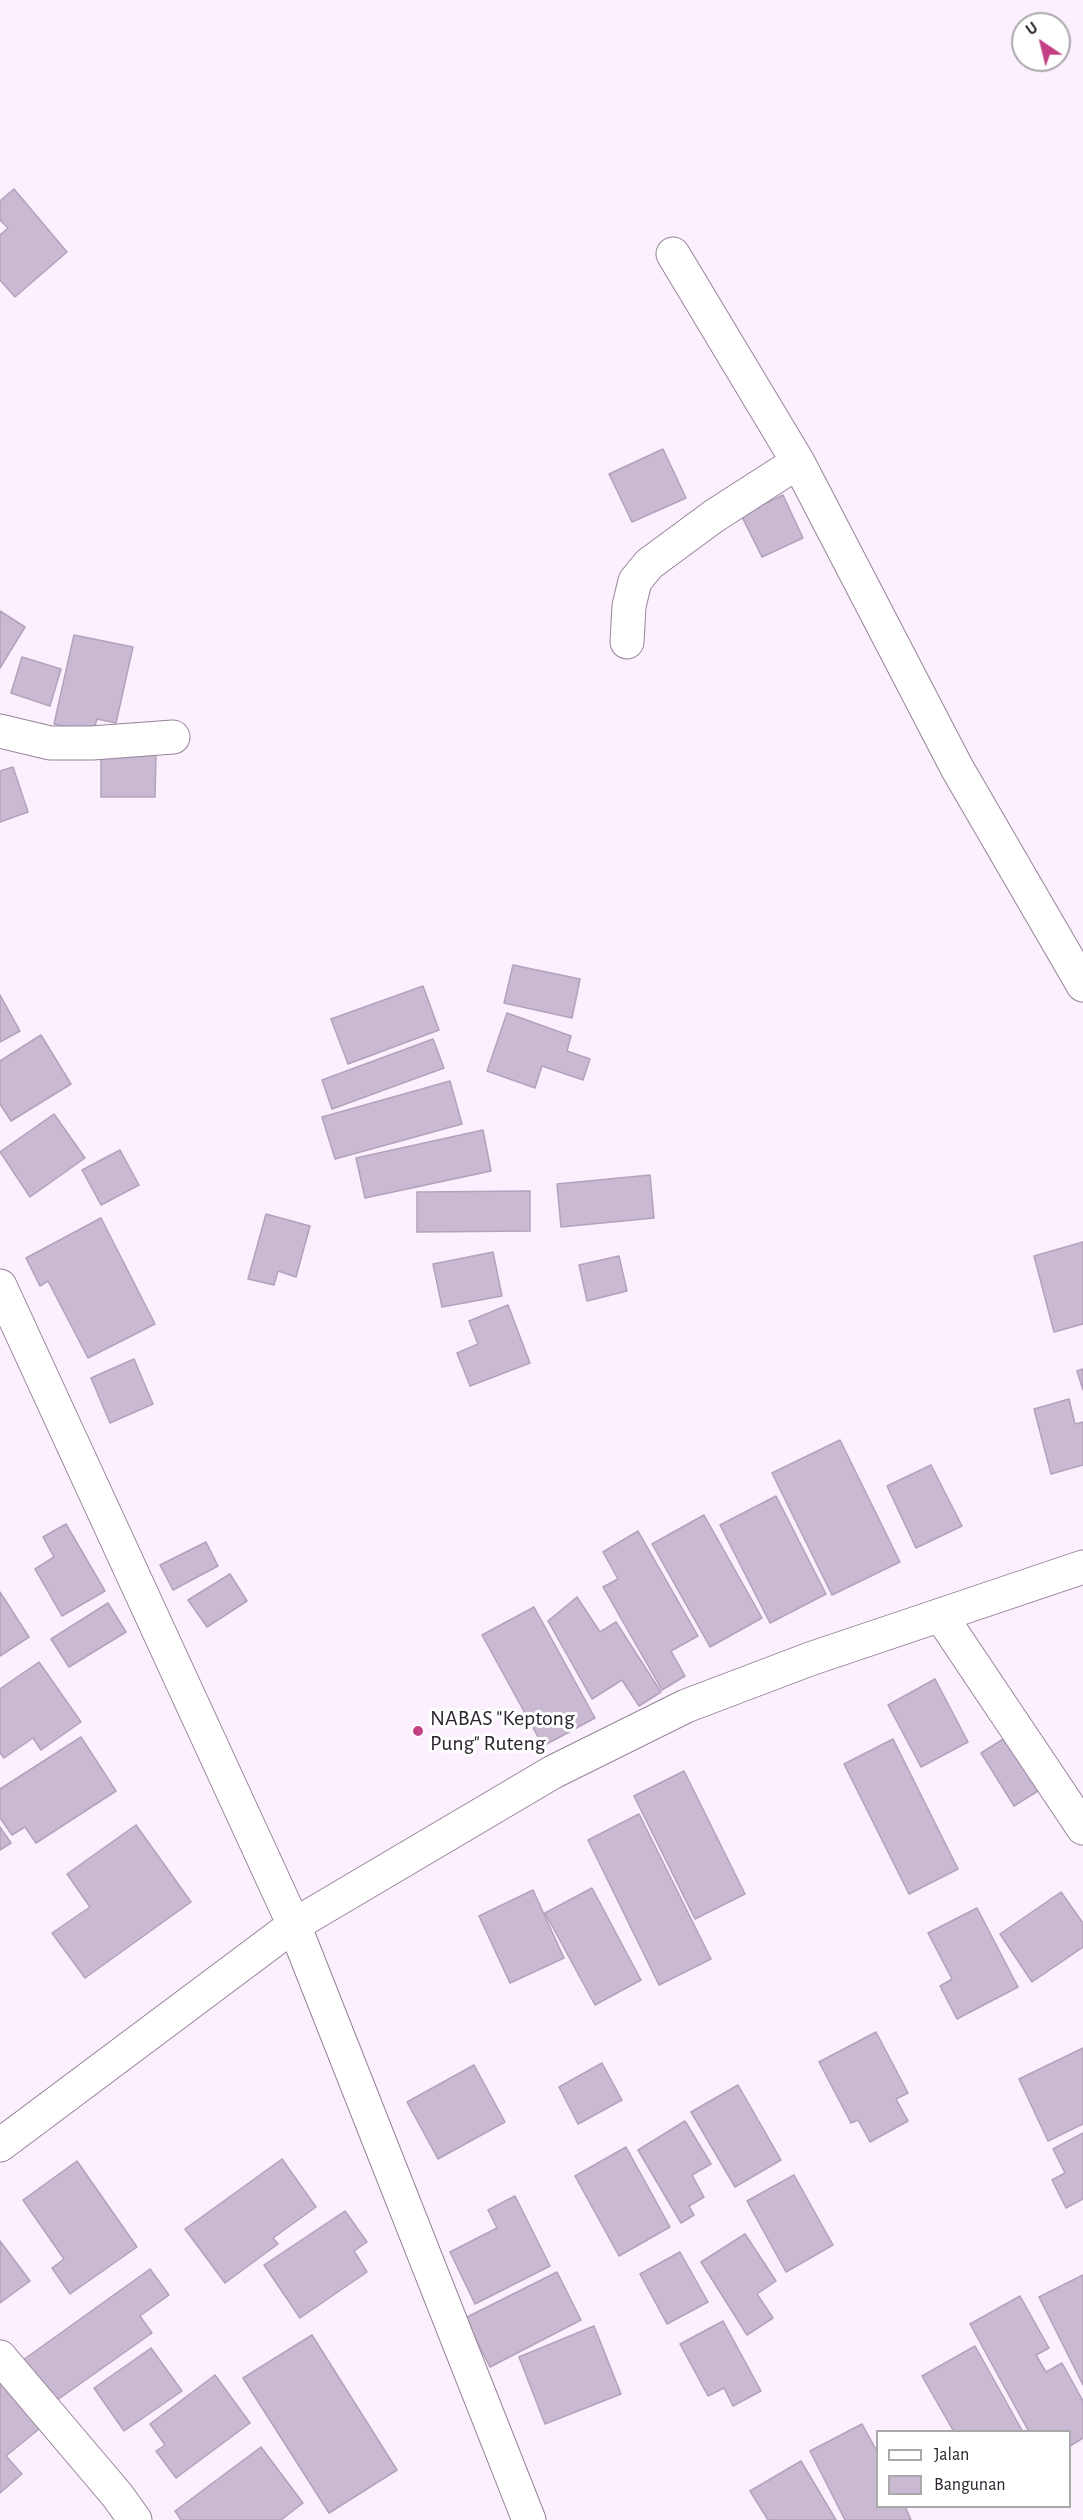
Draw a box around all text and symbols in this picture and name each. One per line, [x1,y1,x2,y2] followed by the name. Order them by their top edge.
[1011,12,1071,72] north arrow
[1023,19,1041,38] text: U
[430,1705,575,1756] place label: NABAS "Keptong Pung" Ruteng
[411,1724,425,1738] marker: NABAS "Keptong Pung" Ruteng
[876,2430,1071,2508] legend
[934,2446,969,2464] text: Jalan
[934,2476,1006,2494] text: Bangunan

